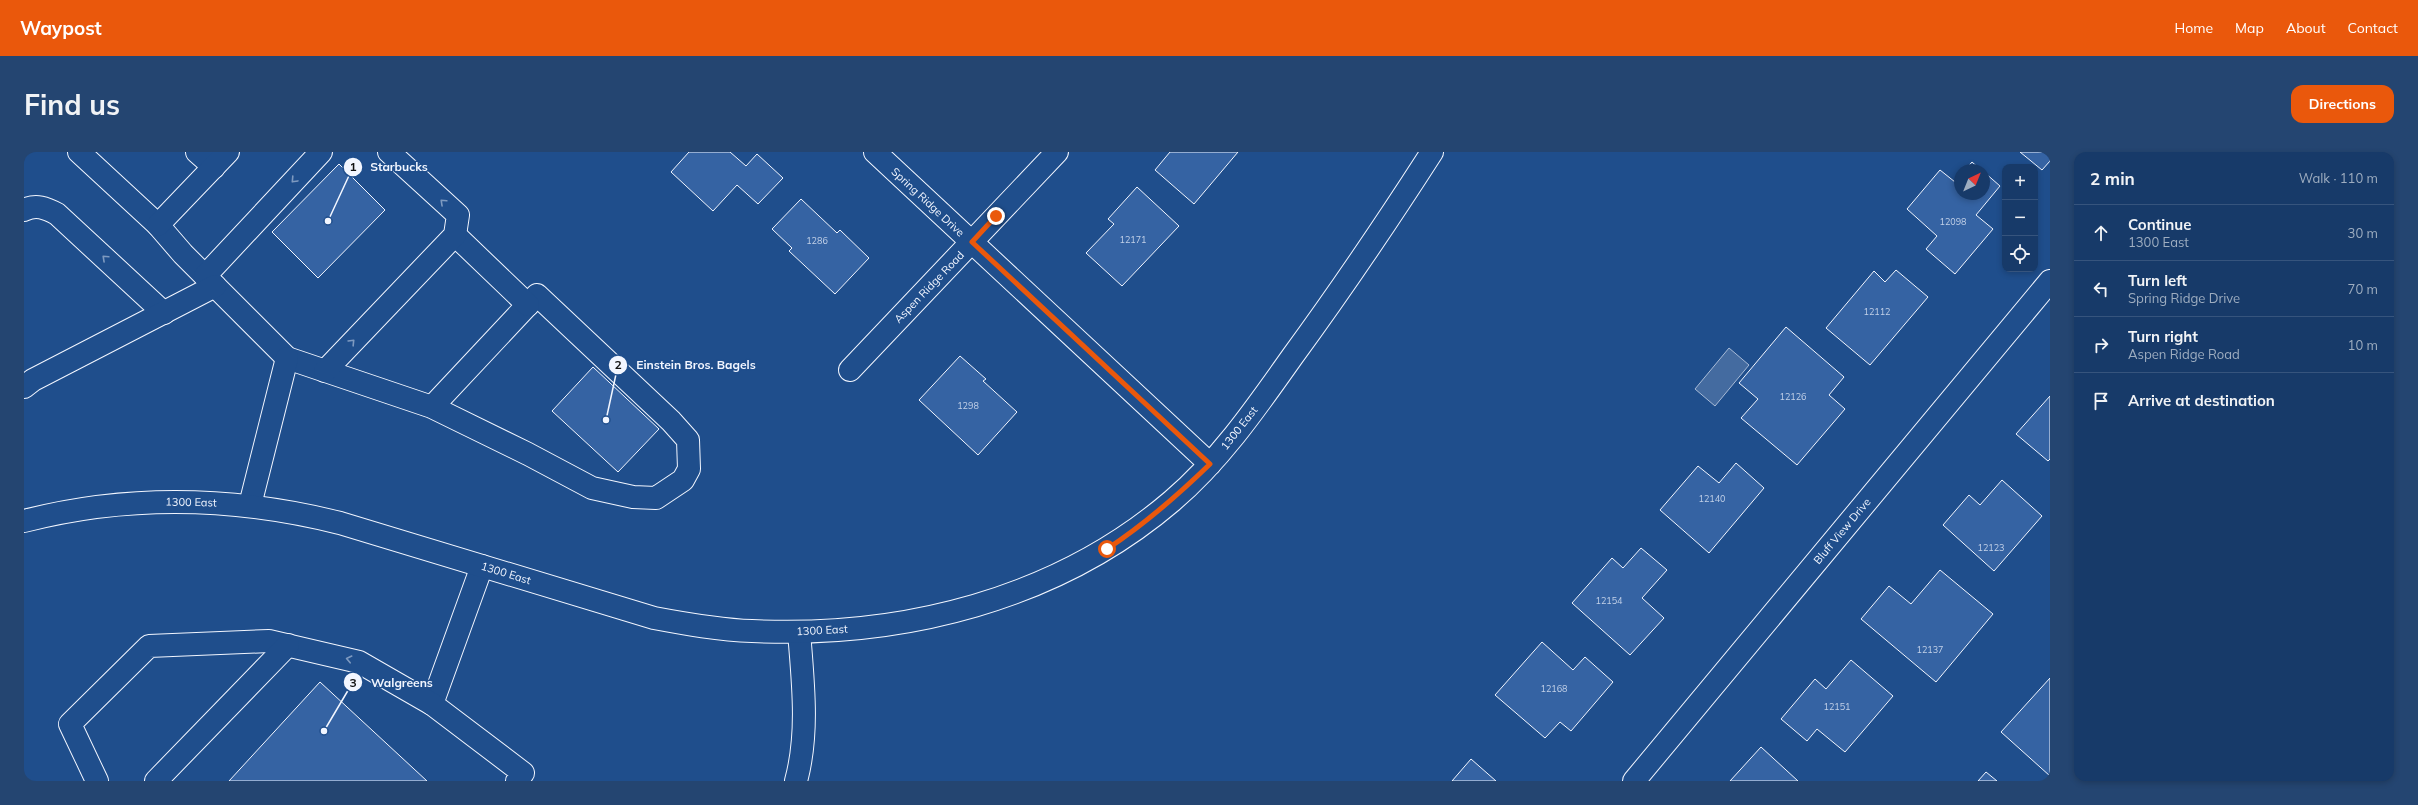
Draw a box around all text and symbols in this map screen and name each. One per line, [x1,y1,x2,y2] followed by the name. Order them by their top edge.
[20,16,102,40] text: Waypost
[2174,19,2213,37] text: Home
[2235,19,2264,37] text: Map
[2286,19,2326,37] text: About
[2348,19,2398,37] text: Contact
[2291,85,2394,123] button: Directions
[24,87,120,122] text: Find us
[343,155,436,179] callout: Starbucks
[349,159,357,174] text: 1
[370,159,428,174] text: Starbucks
[1954,164,1990,200] north arrow
[2002,164,2038,272] map controls
[2002,164,2038,200] button: +
[889,165,967,239] street label: Spring Ridge Drive
[2090,168,2135,189] text: 2 min
[2299,170,2378,186] text: Walk · 110 m
[292,176,299,183] one-way arrow
[441,200,448,207] one-way arrow
[2002,200,2038,236] button: −
[987,207,1005,225] route end
[2128,215,2191,234] text: Continue
[1939,216,1967,227] house number: 12098
[2090,222,2112,244] icon: ahead
[2348,225,2378,241] text: 30 m
[1119,234,1147,245] house number: 12171
[2128,234,2189,250] text: 1300 East
[806,235,828,246] house number: 1286
[2002,236,2038,272] button: locate
[891,248,967,326] street label: Aspen Ridge Road
[102,255,110,263] one-way arrow
[2128,271,2187,290] text: Turn left
[2090,278,2112,300] icon: left
[2348,281,2378,297] text: 70 m
[2128,290,2240,306] text: Spring Ridge Drive
[1863,306,1891,317] house number: 12112
[2128,327,2198,346] text: Turn right
[2090,334,2112,356] icon: right
[2348,337,2378,353] text: 10 m
[347,340,354,347] one-way arrow
[2128,346,2240,362] text: Aspen Ridge Road
[608,353,763,377] callout: Einstein Bros. Bagels
[614,357,622,372] text: 2
[636,357,756,372] text: Einstein Bros. Bagels
[2090,390,2112,412] icon: arrive
[1779,391,1807,402] house number: 12126
[2128,391,2275,410] text: Arrive at destination
[957,400,979,411] house number: 1298
[1218,403,1260,453] street label: 1300 East
[1698,493,1726,504] house number: 12140
[165,495,217,509] street label: 1300 East
[1810,495,1874,567] street label: Bluff View Drive
[1098,540,1116,558] route start
[1977,542,2005,553] house number: 12123
[479,559,533,587] street label: 1300 East
[1595,595,1623,606] house number: 12154
[796,622,848,638] street label: 1300 East
[1916,644,1944,655] house number: 12137
[346,656,352,664] one-way arrow
[343,670,441,694] callout: Walgreens
[349,675,357,690] text: 3
[371,675,433,690] text: Walgreens
[1540,683,1568,694] house number: 12168
[1823,701,1851,712] house number: 12151

